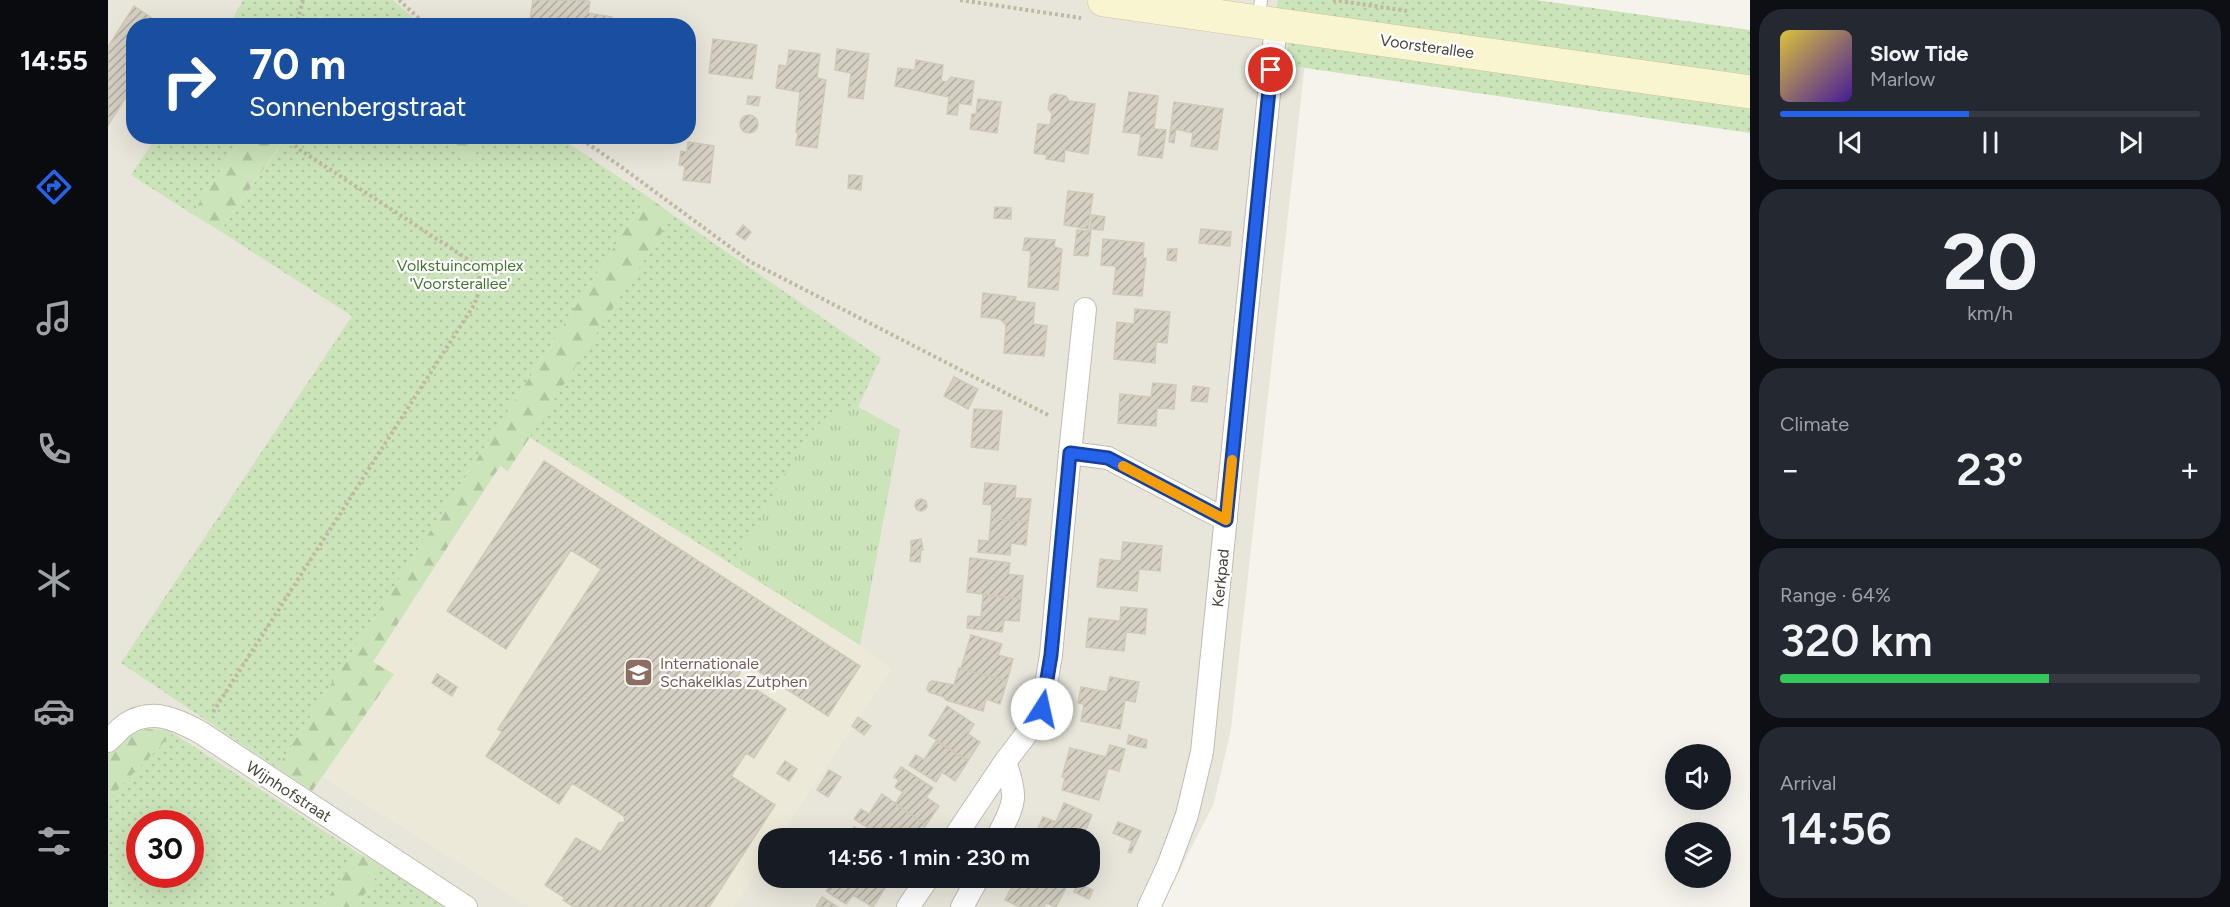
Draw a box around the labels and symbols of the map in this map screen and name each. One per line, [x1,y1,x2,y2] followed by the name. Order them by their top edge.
[1379,30,1475,63] street label: Voorsterallee
[1245,44,1296,95] pin
[397,256,524,293] park label: Volkstuincomplex 'Voorsterallee'
[1208,548,1233,608] street label: Kerkpad
[660,654,808,691] place label: Internationale Schakelklas Zutphen
[623,656,655,688] school or university icon: Internationale Schakelklas Zutphen
[1010,677,1074,741] position arrow
[243,757,335,826] street label: Wijnhofstraat
[126,810,204,888] speed limit sign: 30

